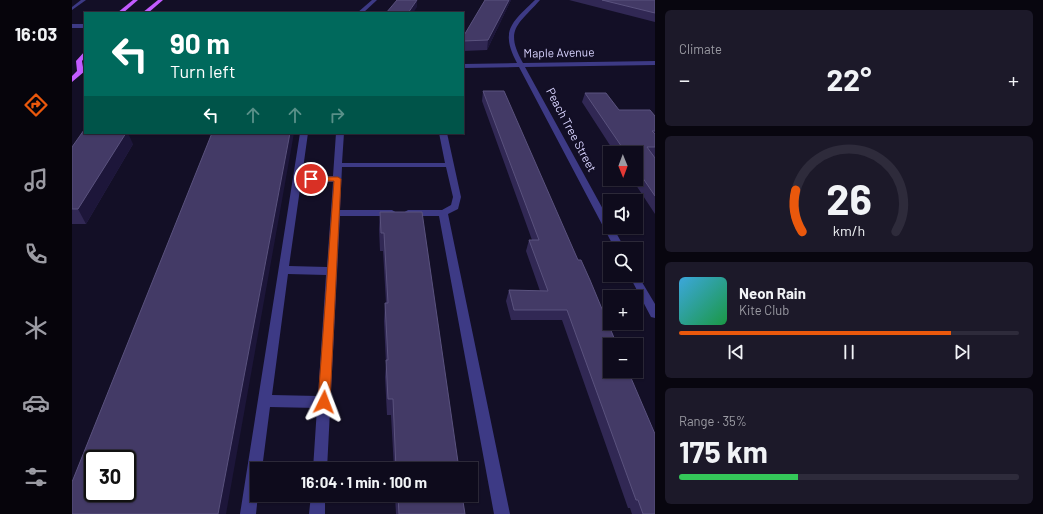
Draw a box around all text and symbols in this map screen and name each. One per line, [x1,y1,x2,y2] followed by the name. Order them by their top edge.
[15,23,57,45] text: 16:03
[170,26,230,60] text: 90 m
[104,28,156,80] icon: left
[679,41,722,57] text: Climate
[523,44,595,60] street label: Maple Avenue
[170,60,236,82] text: Turn left
[827,61,871,97] text: 22°
[679,66,690,92] text: −
[1008,66,1019,92] text: +
[544,85,600,174] street label: Peach Tree Street
[22,91,50,119] icon: directions
[200,104,222,126] icon: left
[242,104,264,126] icon: ahead
[284,104,306,126] icon: ahead
[326,104,348,126] icon: right
[603,146,643,186] north arrow
[603,146,643,378] map controls
[294,162,328,196] pin
[22,166,50,194] icon: music
[300,168,322,190] icon: arrive
[826,173,872,223] text: 26
[603,194,643,234] button: sound
[833,222,865,239] text: km/h
[22,240,50,268] icon: phone
[603,242,643,282] button: search
[739,284,806,302] text: Neon Rain
[603,290,643,330] button: +
[739,302,789,318] text: Kite Club
[22,314,50,342] icon: climate
[603,338,643,378] button: −
[725,341,747,363] icon: previous
[838,341,860,363] icon: pause
[951,341,973,363] icon: next
[303,381,345,423] position arrow
[22,389,50,417] icon: car
[679,413,747,429] text: Range · 35%
[679,433,768,469] text: 175 km
[84,450,136,502] speed limit sign: 30
[22,463,50,491] icon: filters
[301,473,427,491] text: 16:04 · 1 min · 100 m

